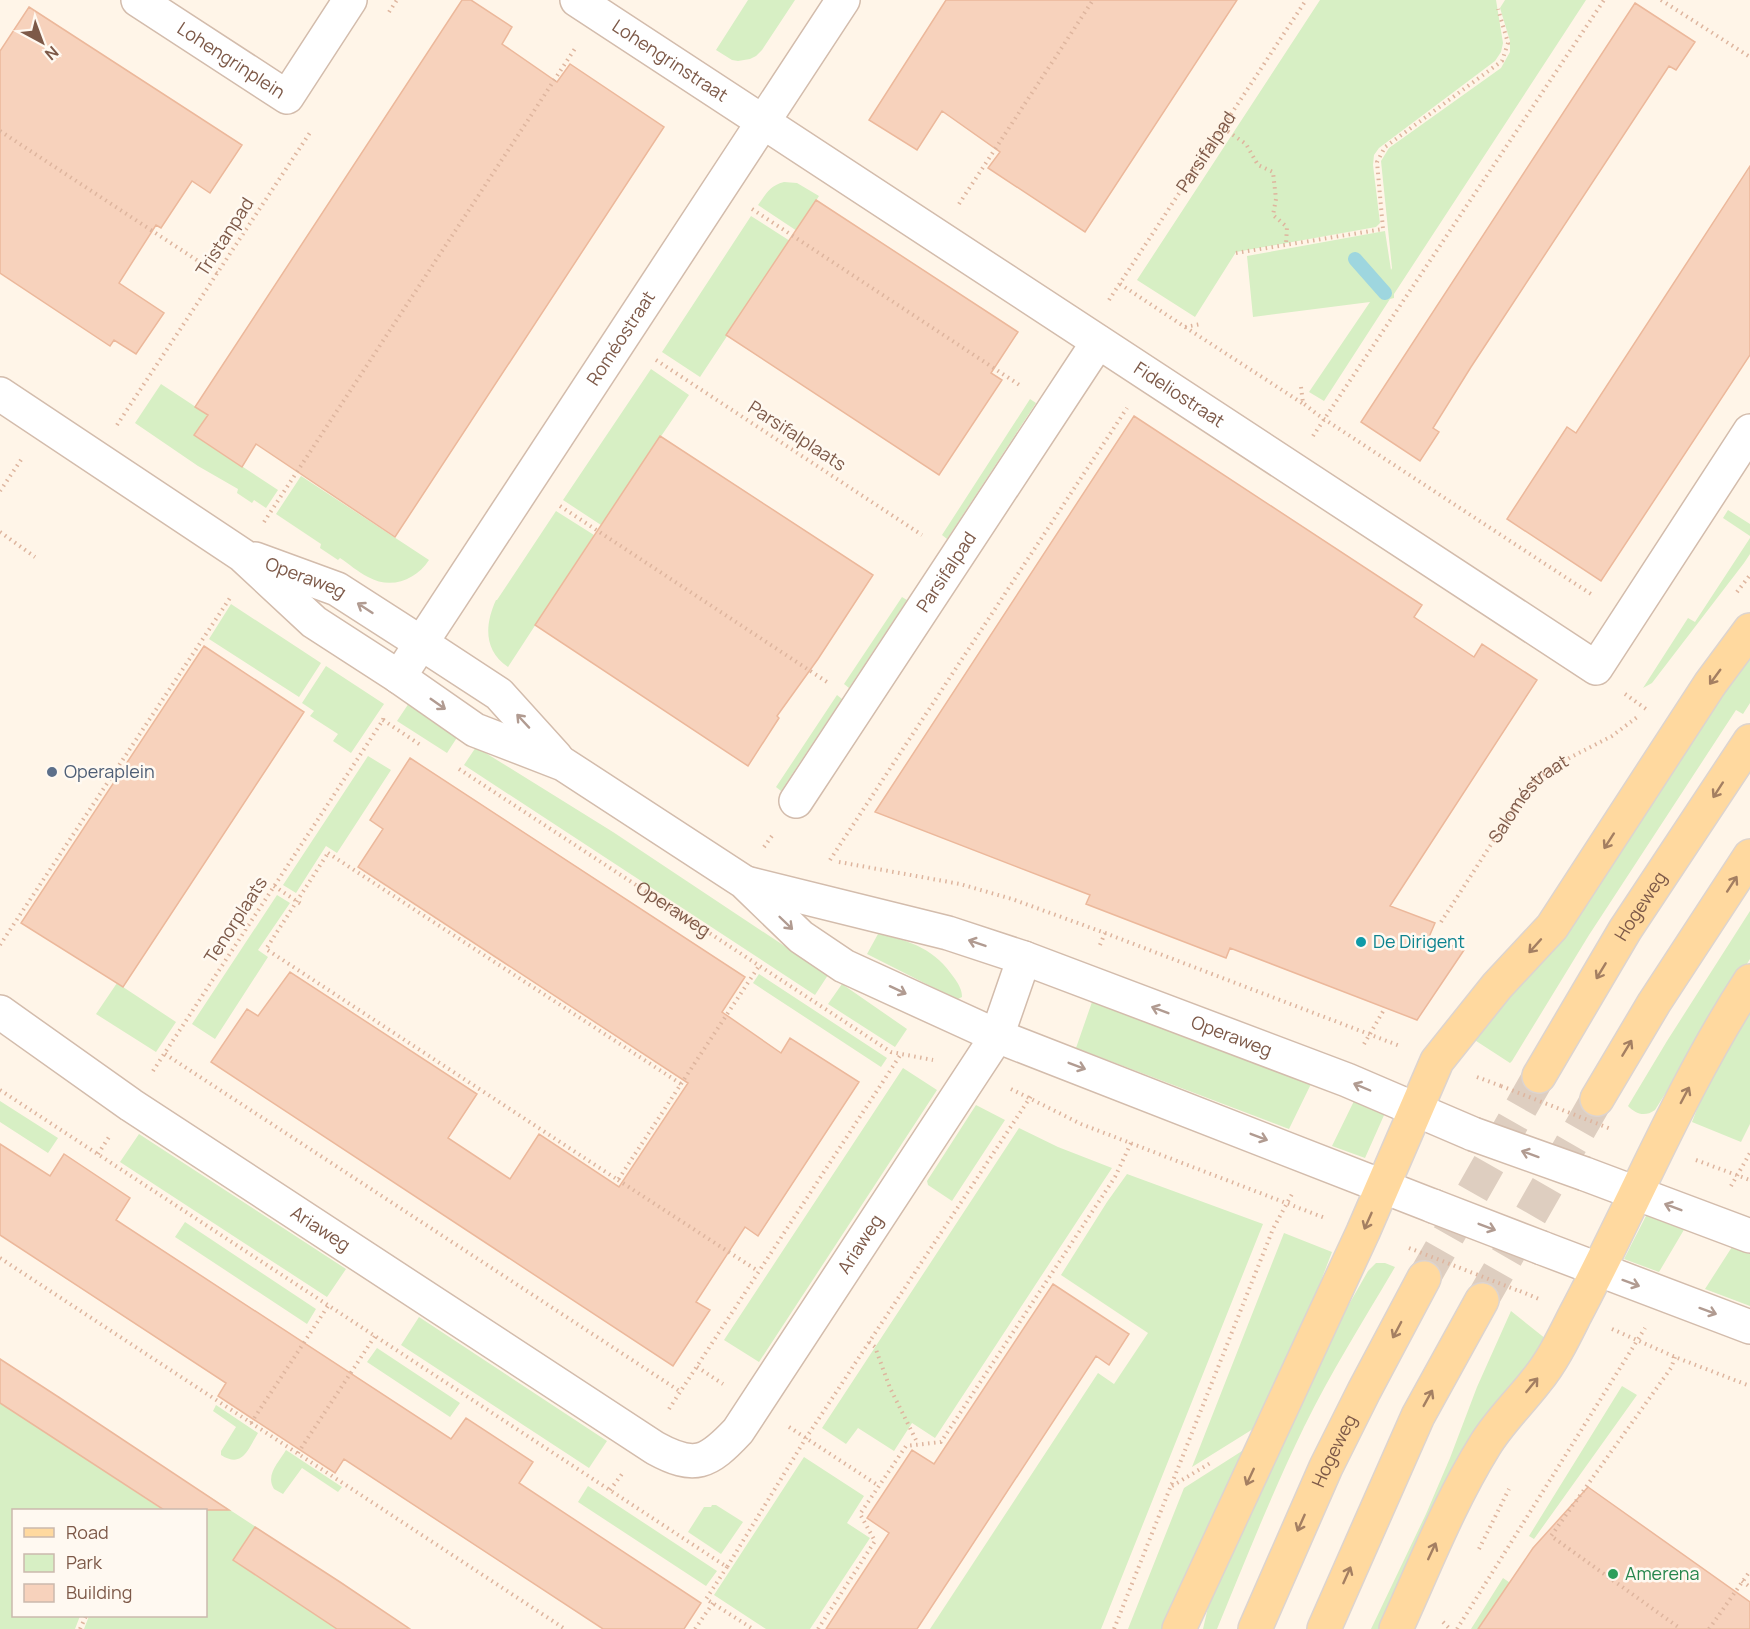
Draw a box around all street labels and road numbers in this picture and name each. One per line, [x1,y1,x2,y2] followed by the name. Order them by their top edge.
[608,13,733,107] street label: Lohengrinstraat
[173,16,290,104] street label: Lohengrinplein
[1170,107,1241,196] street label: Parsifalpad
[190,193,259,280] street label: Tristanpad
[581,286,660,390] street label: Roméostraat
[1130,355,1230,432] street label: Fideliostraat
[744,395,851,476] street label: Parsifalplaats
[910,527,981,617] street label: Parsifalpad
[262,551,352,603] street label: Operaweg
[1482,749,1573,847] street label: Saloméstraat
[1608,866,1672,945] street label: Hogeweg
[198,871,272,967] street label: Tenorplaats
[632,875,716,942] street label: Operaweg
[1188,1009,1276,1062] street label: Operaweg
[287,1200,355,1256] street label: Ariaweg
[831,1209,888,1278] street label: Ariaweg
[1306,1410,1361,1491] street label: Hogeweg

